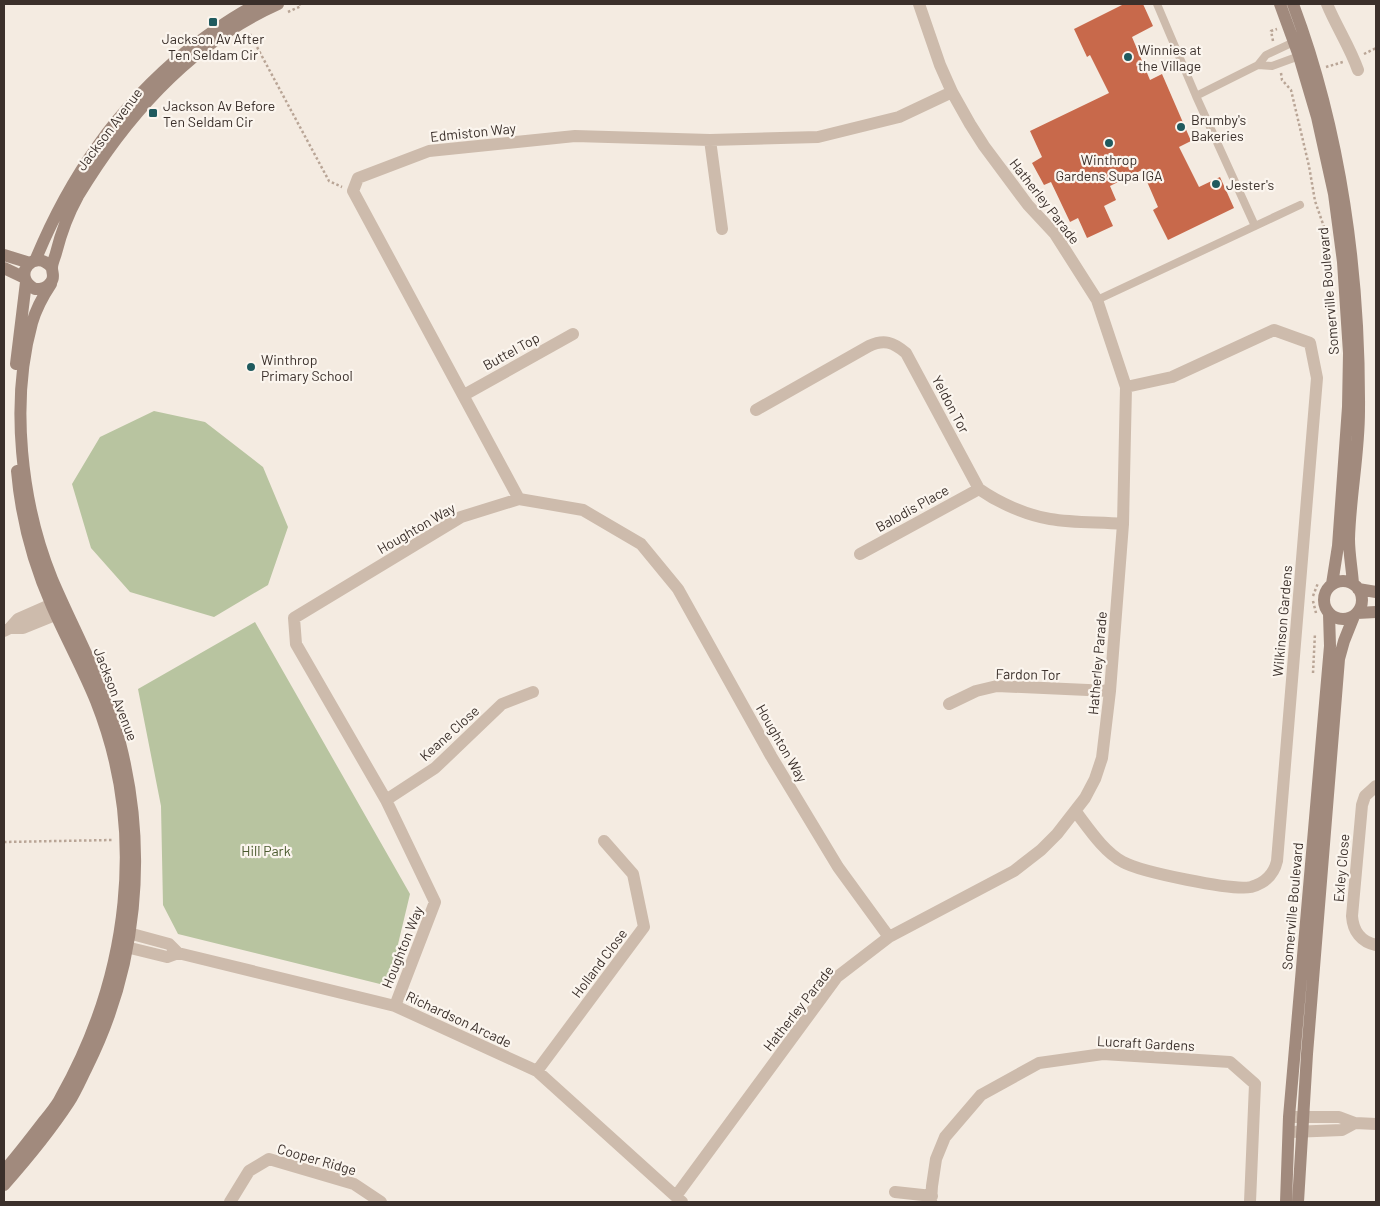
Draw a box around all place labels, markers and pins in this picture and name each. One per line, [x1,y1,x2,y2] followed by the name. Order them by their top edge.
[207,16,219,28] marker: Jackson Av After Ten Seldam Cir
[162,30,264,63] place label: Jackson Av After Ten Seldam Cir
[1138,41,1202,74] place label: Winnies at the Village
[1122,51,1134,63] marker: Winnies at the Village
[163,97,275,130] place label: Jackson Av Before Ten Seldam Cir
[147,107,159,119] marker: Jackson Av Before Ten Seldam Cir
[1191,111,1246,144] place label: Brumby's Bakeries
[1175,121,1187,133] marker: Brumby's Bakeries
[1103,137,1115,149] marker: Winthrop Gardens Supa IGA
[1056,151,1163,184] place label: Winthrop Gardens Supa IGA
[1226,176,1274,193] place label: Jester's
[1210,178,1222,190] marker: Jester's
[261,351,353,384] place label: Winthrop Primary School
[245,361,257,373] marker: Winthrop Primary School

